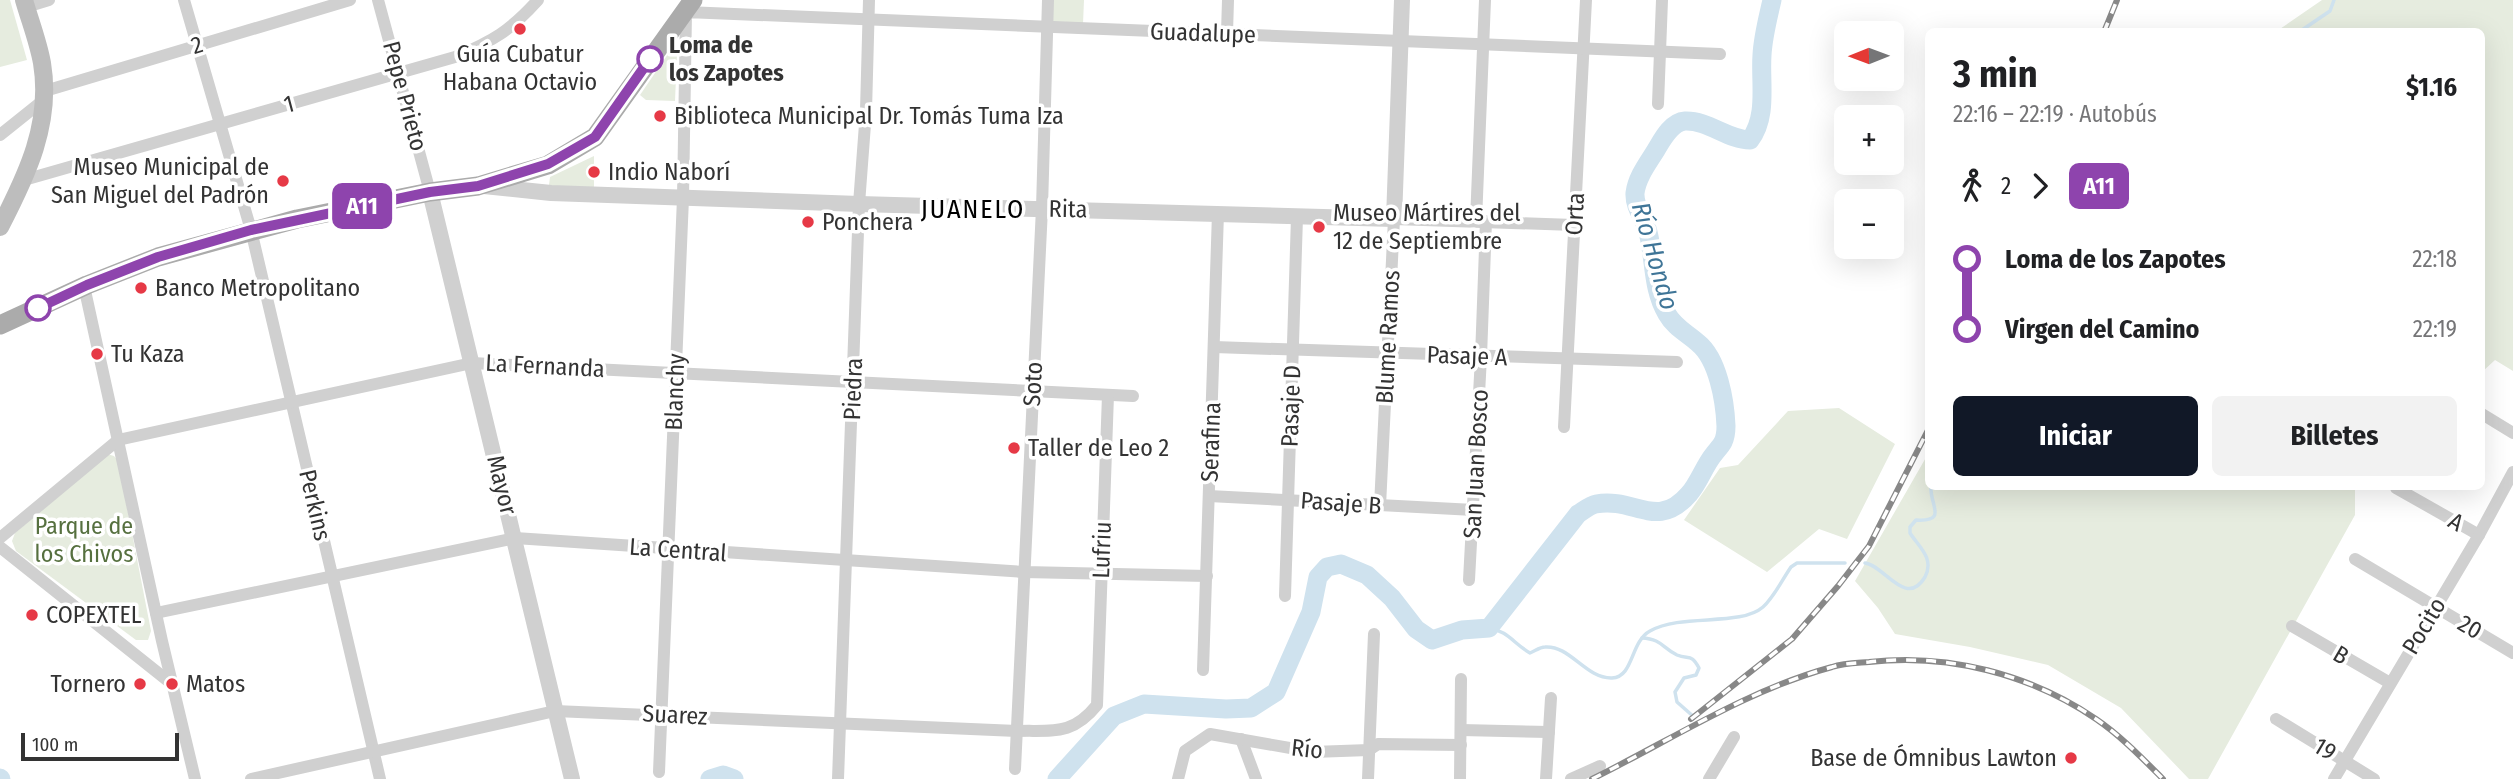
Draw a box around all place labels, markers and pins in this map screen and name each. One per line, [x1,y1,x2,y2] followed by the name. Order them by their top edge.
[512,21,528,37] marker: Guía Cubatur Habana Octavio
[669,31,784,87] place label: Loma de los Zapotes
[443,40,597,96] place label: Guía Cubatur Habana Octavio
[637,46,663,72] marker: Loma de los Zapotes
[674,102,1064,130] place label: Biblioteca Municipal Dr. Tomás Tuma Iza
[652,108,668,124] marker: Biblioteca Municipal Dr. Tomás Tuma Iza
[51,153,269,209] place label: Museo Municipal de San Miguel del Padrón
[608,158,730,186] place label: Indio Naborí
[586,164,602,180] marker: Indio Naborí
[275,173,291,189] marker: Museo Municipal de San Miguel del Padrón
[1333,199,1521,255] place label: Museo Mártires del 12 de Septiembre
[822,208,913,236] place label: Ponchera
[800,214,816,230] marker: Ponchera
[1311,219,1327,235] marker: Museo Mártires del 12 de Septiembre
[155,274,360,302] place label: Banco Metropolitano
[133,280,149,296] marker: Banco Metropolitano
[25,295,51,321] unlabelled marker
[111,340,185,368] place label: Tu Kaza
[89,346,105,362] marker: Tu Kaza
[1028,434,1169,462] place label: Taller de Leo 2
[1006,440,1022,456] marker: Taller de Leo 2
[46,601,142,629] place label: COPEXTEL
[24,607,40,623] marker: COPEXTEL
[50,670,126,698] place label: Tornero
[186,670,245,698] place label: Matos
[132,676,148,692] marker: Tornero
[164,676,180,692] marker: Matos
[1810,744,2057,772] place label: Base de Ómnibus Lawton
[2063,750,2079,766] marker: Base de Ómnibus Lawton

